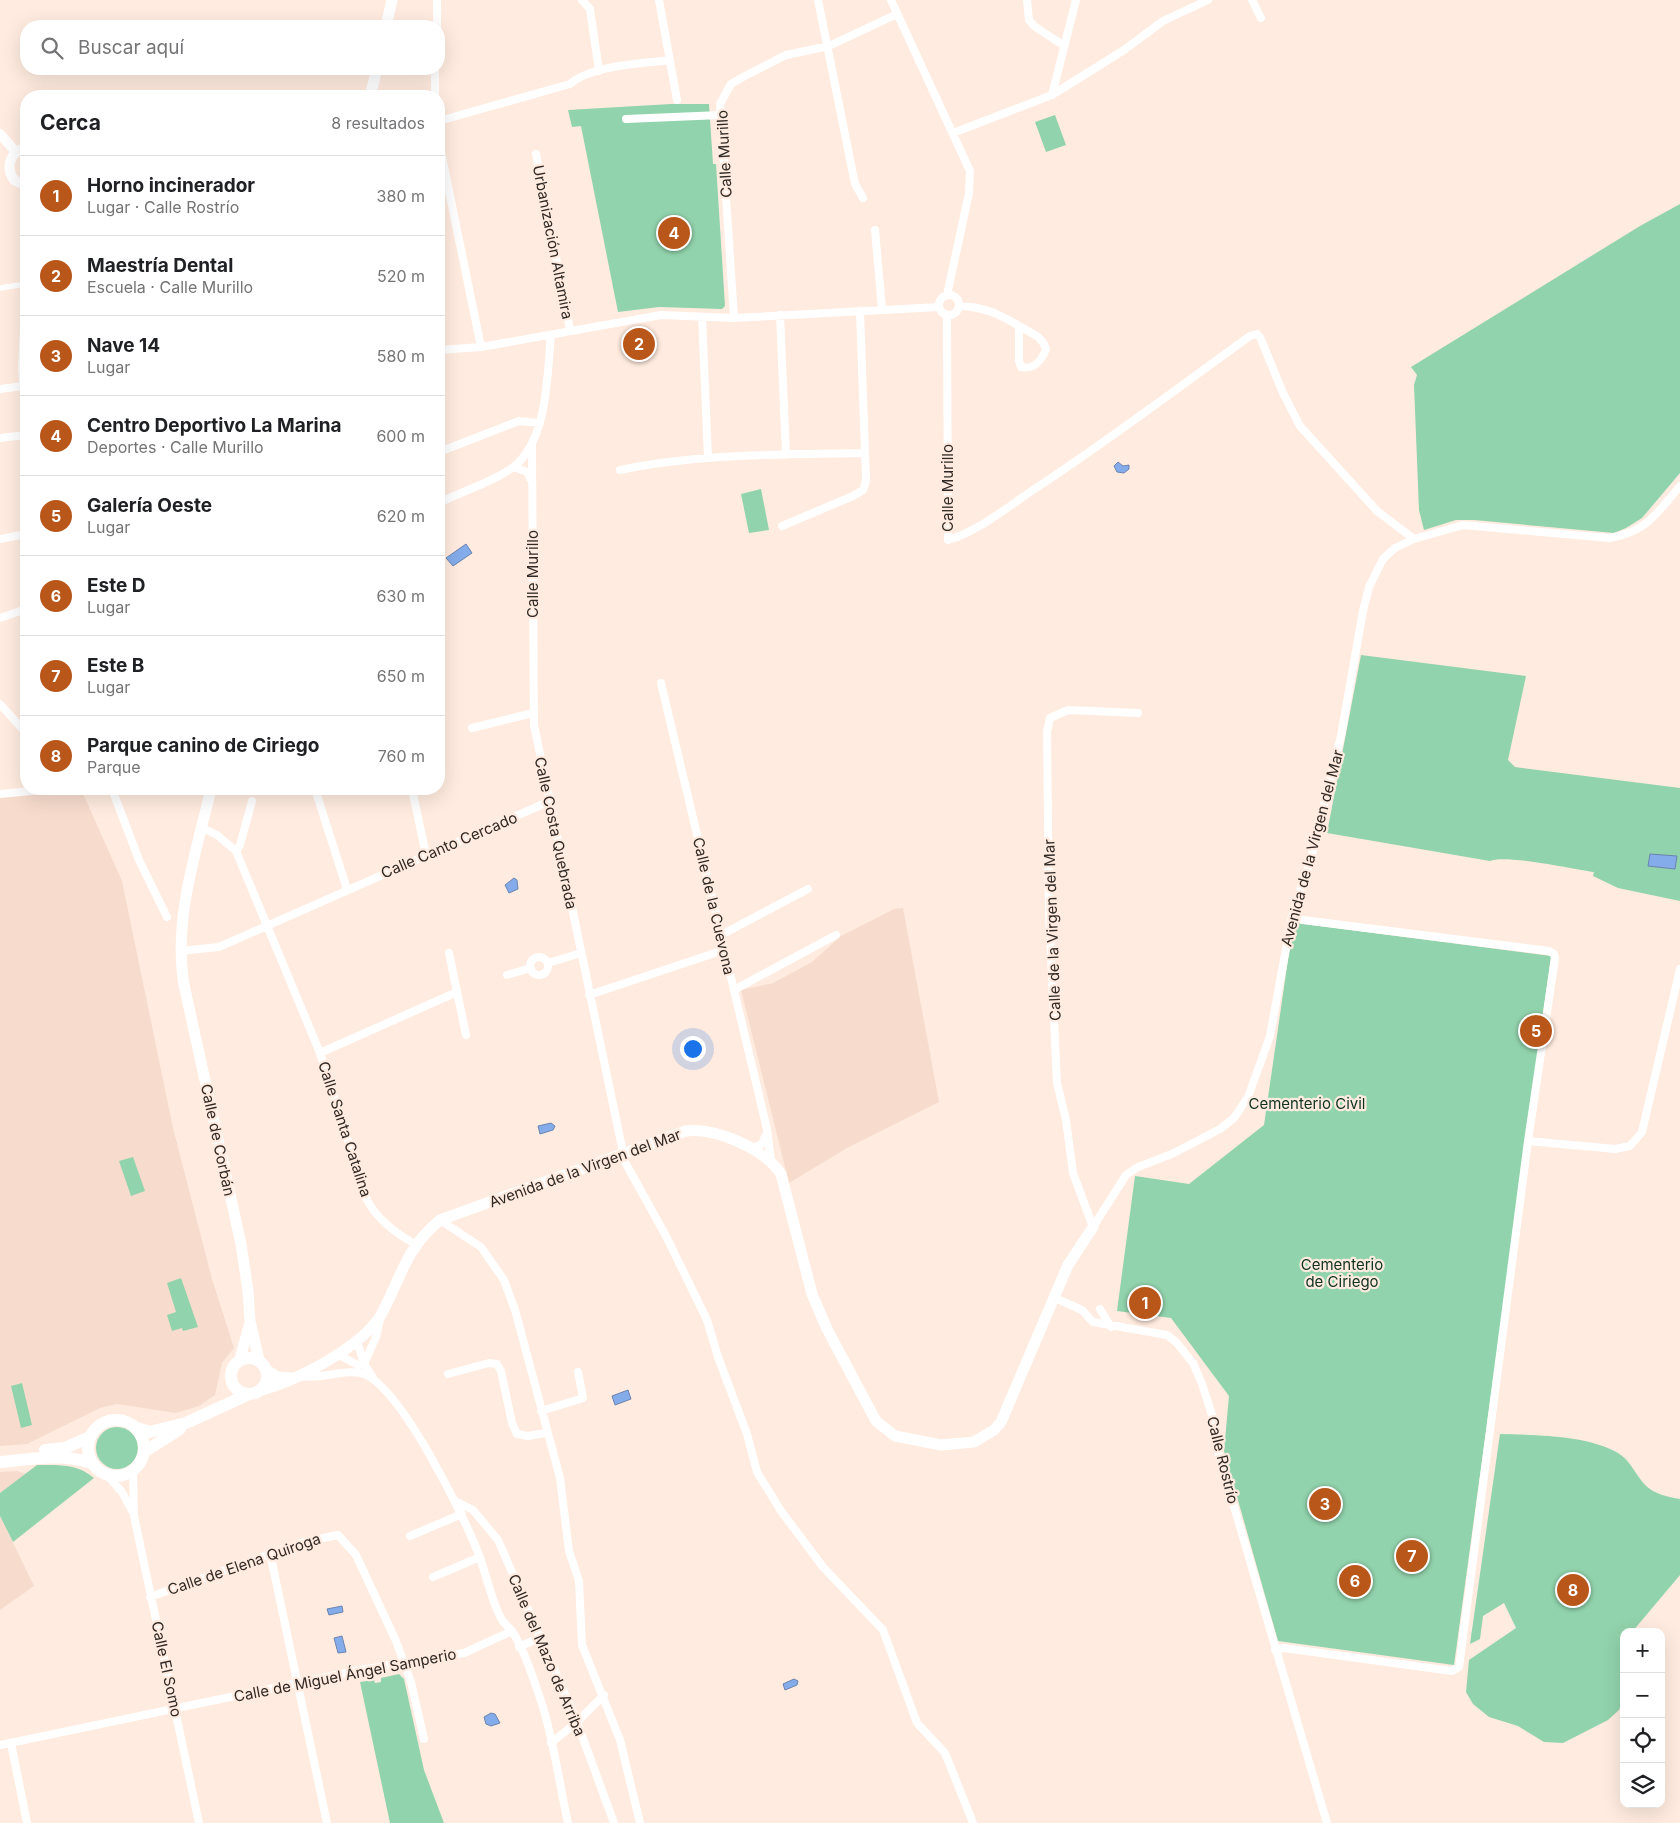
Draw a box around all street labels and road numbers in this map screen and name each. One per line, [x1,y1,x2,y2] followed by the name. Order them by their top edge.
[712,110,736,198] street label: Calle Murillo
[529,163,577,321] street label: Urbanización Altamira
[938,444,957,532] street label: Calle Murillo
[523,530,542,618] street label: Calle Murillo
[1277,747,1348,948] street label: Avenida de la Virgen del Mar
[531,755,581,911] street label: Calle Costa Quebrada
[378,808,520,882] street label: Calle Canto Cercado
[689,835,739,977] street label: Calle de la Cuevona
[1039,838,1065,1021] street label: Calle de la Virgen del Mar
[314,1059,376,1199] street label: Calle Santa Catalina
[197,1082,239,1198] street label: Calle de Corbán
[486,1124,684,1212] street label: Avenida de la Virgen del Mar
[1203,1414,1243,1506] street label: Calle Rostrío
[165,1529,323,1599] street label: Calle de Elena Quiroga
[504,1571,590,1739] street label: Calle del Mazo de Arriba
[148,1619,186,1719] street label: Calle El Somo
[232,1644,458,1706] street label: Calle de Miguel Ángel Samperio

